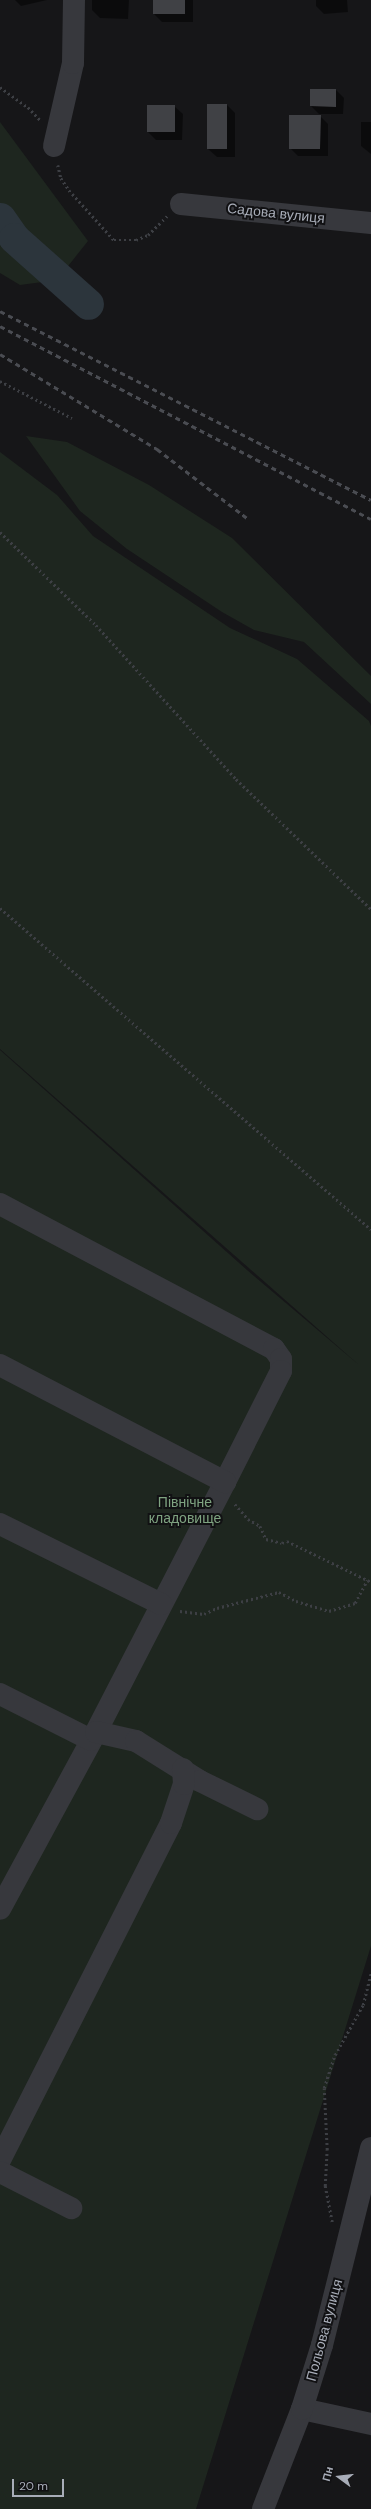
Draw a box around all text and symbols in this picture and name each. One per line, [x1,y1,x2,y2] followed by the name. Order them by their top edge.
[226,200,326,226] street label: Садова вулиця
[149,1494,221,1526] park label: Північне кладовище
[302,2277,346,2383] street label: Польова вулиця
[319,2457,359,2497] north arrow
[319,2465,336,2483] text: Пн
[14,2471,66,2497] scale bar
[19,2478,48,2494] text: 20 m

